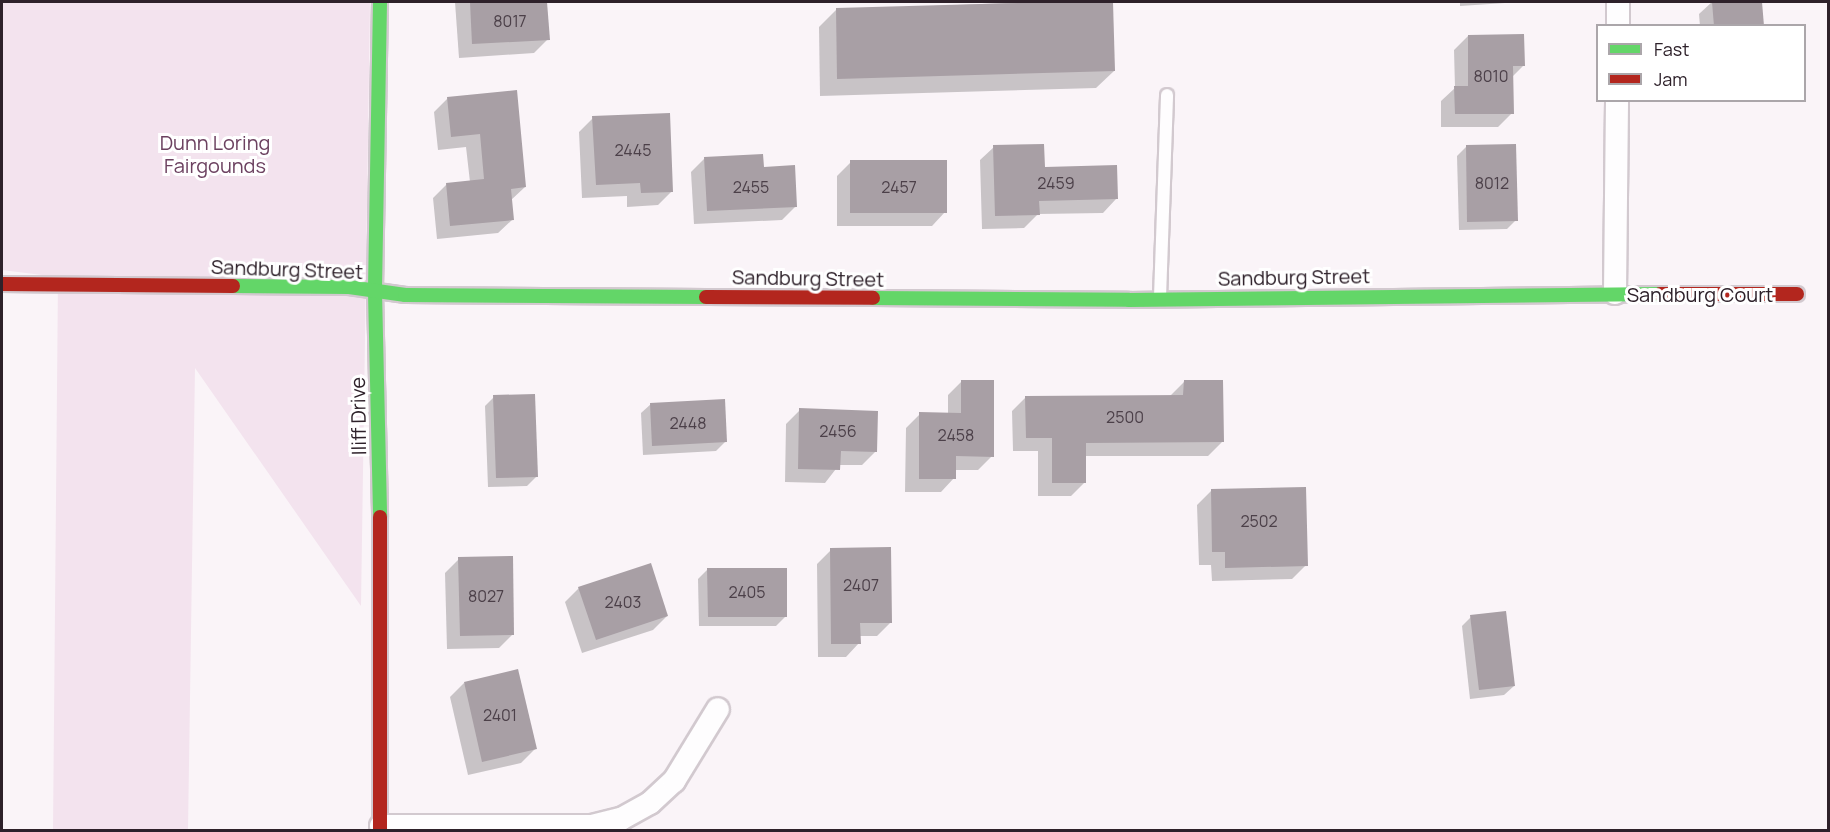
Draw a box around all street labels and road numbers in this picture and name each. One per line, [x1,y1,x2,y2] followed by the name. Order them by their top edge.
[211,254,363,284] street label: Sandburg Street
[1218,264,1370,290] street label: Sandburg Street
[732,265,884,291] street label: Sandburg Street
[1627,282,1773,306] street label: Sandburg Court
[345,377,371,455] street label: Iliff Drive

